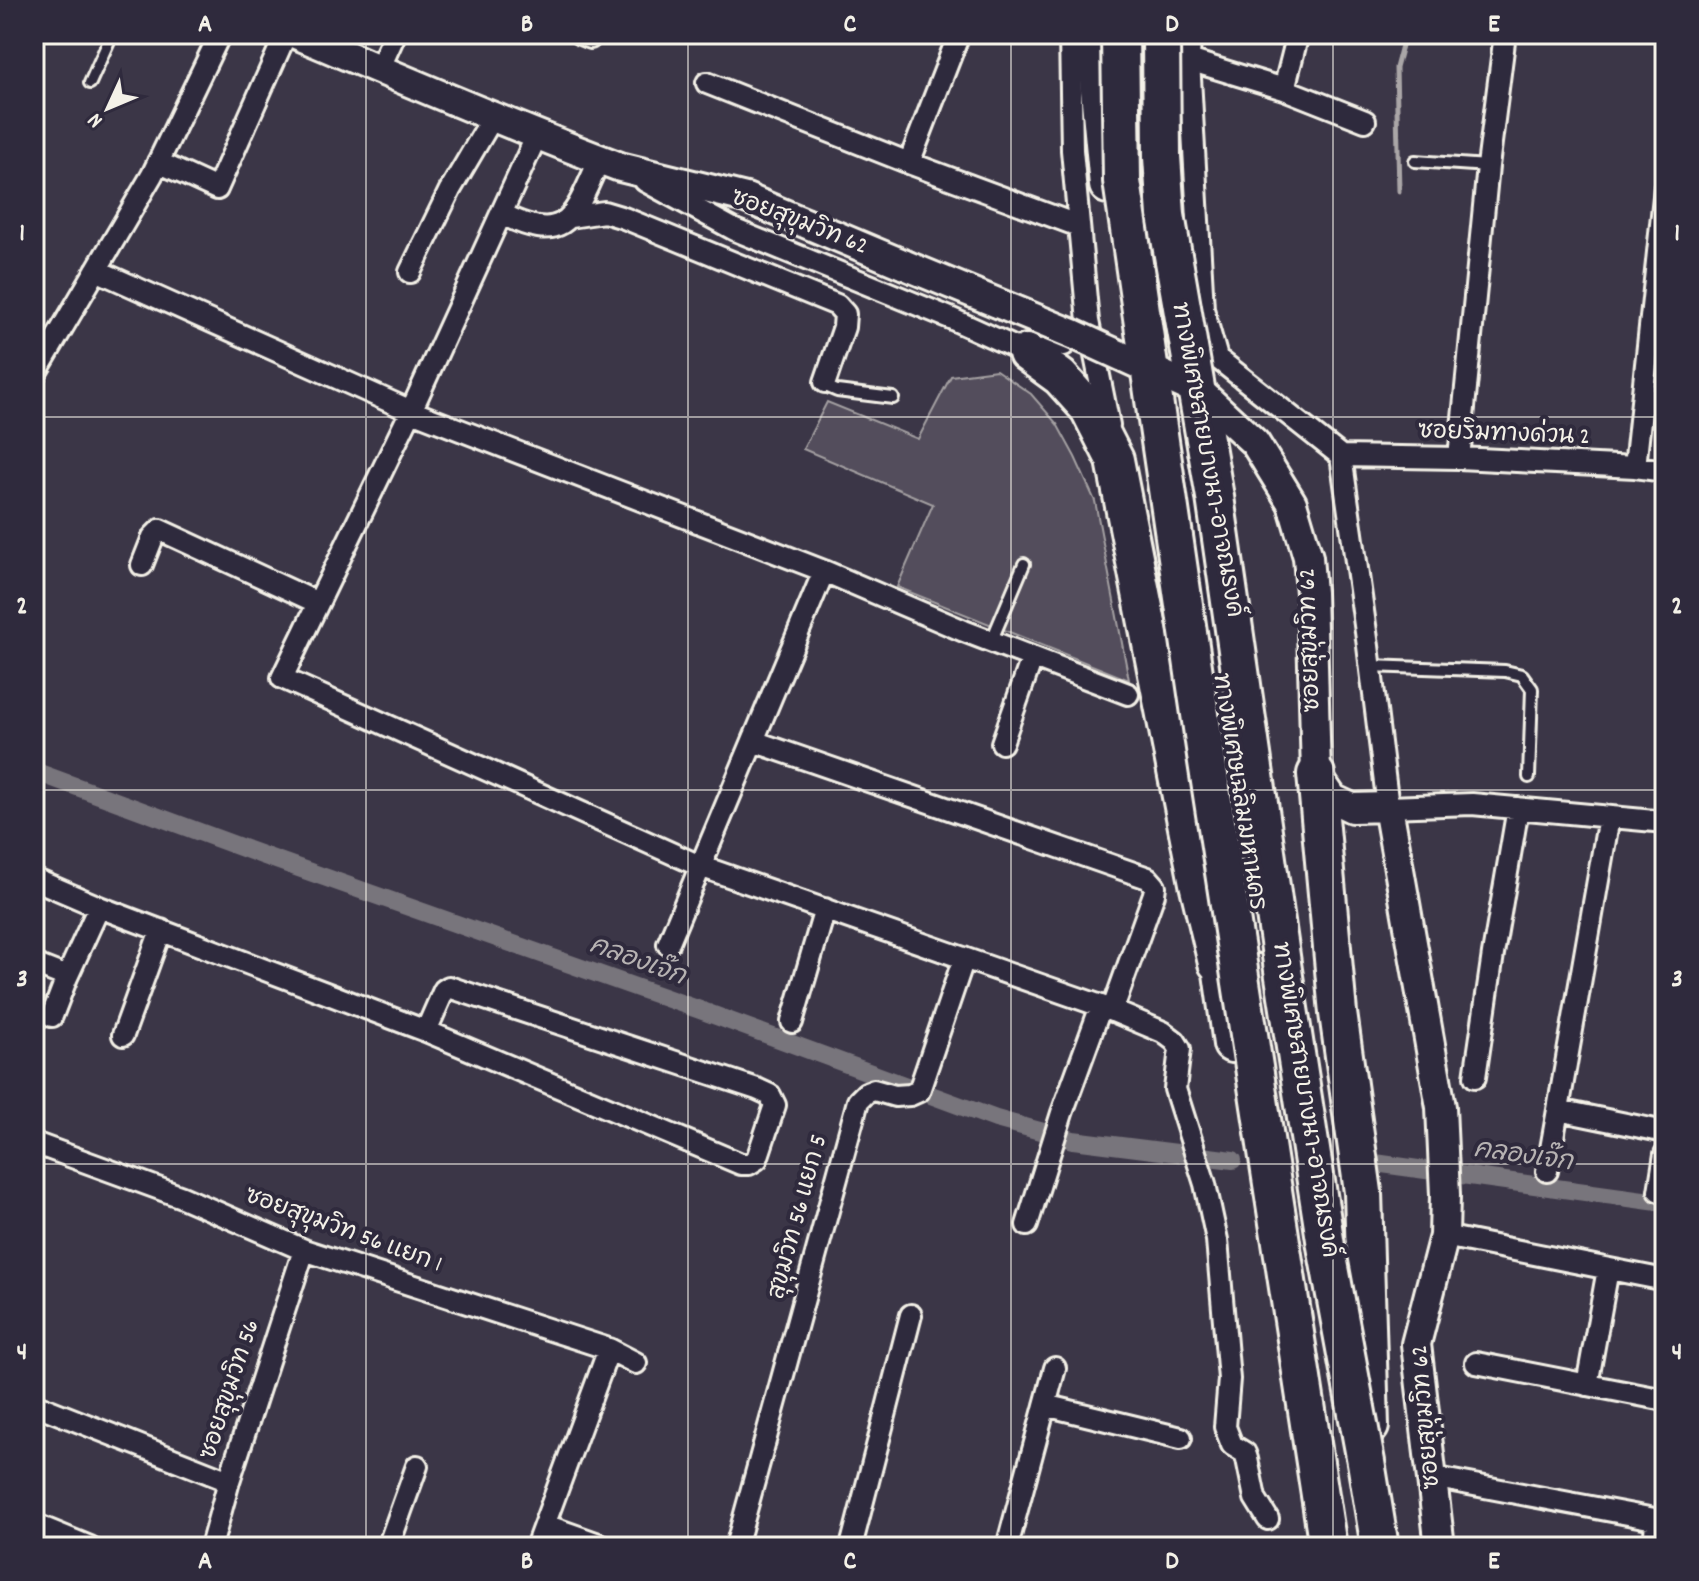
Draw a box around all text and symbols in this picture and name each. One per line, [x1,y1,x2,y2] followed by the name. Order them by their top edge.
[198,7,212,44] text: A
[521,7,533,44] text: B
[844,7,857,44] text: C
[1165,7,1179,44] text: D
[1488,7,1500,44] text: E
[68,68,148,148] north arrow
[81,105,111,134] text: N
[726,181,872,265] street label: ซอยสุขุมวิท 62
[19,216,25,253] text: 1
[1674,216,1680,253] text: 1
[1162,299,1252,620] street label: ทางพิเศษสายบางนา-อาจณรงค์
[1417,414,1591,455] street label: ซอยริมทางด่วน 2
[1291,567,1331,713] street label: ซอยสุขุมวิท 62
[16,589,28,626] text: 2
[1671,589,1683,626] text: 2
[1202,671,1274,913] street label: ทางพิเศษเฉลิมมหานคร
[584,927,692,997] water label: คลองเจ๊ก
[1262,939,1348,1260] street label: ทางพิเศษสายบางนา-อาจณรงค์
[16,962,28,999] text: 3
[1671,962,1683,999] text: 3
[761,1131,837,1303] street label: สุขุมวิท 56 แยก 5
[1471,1131,1576,1182] water label: คลองเจ๊ก
[240,1180,446,1282] street label: ซอยสุขุมวิท 56 แยก 1
[192,1316,270,1464] street label: ซอยสุขุมวิท 56
[17,1335,27,1372] text: 4
[1672,1335,1682,1372] text: 4
[1404,1344,1450,1490] street label: ซอยสุขุมวิท 62
[198,1544,212,1581] text: A
[521,1544,533,1581] text: B
[844,1544,857,1581] text: C
[1165,1544,1179,1581] text: D
[1488,1544,1500,1581] text: E

